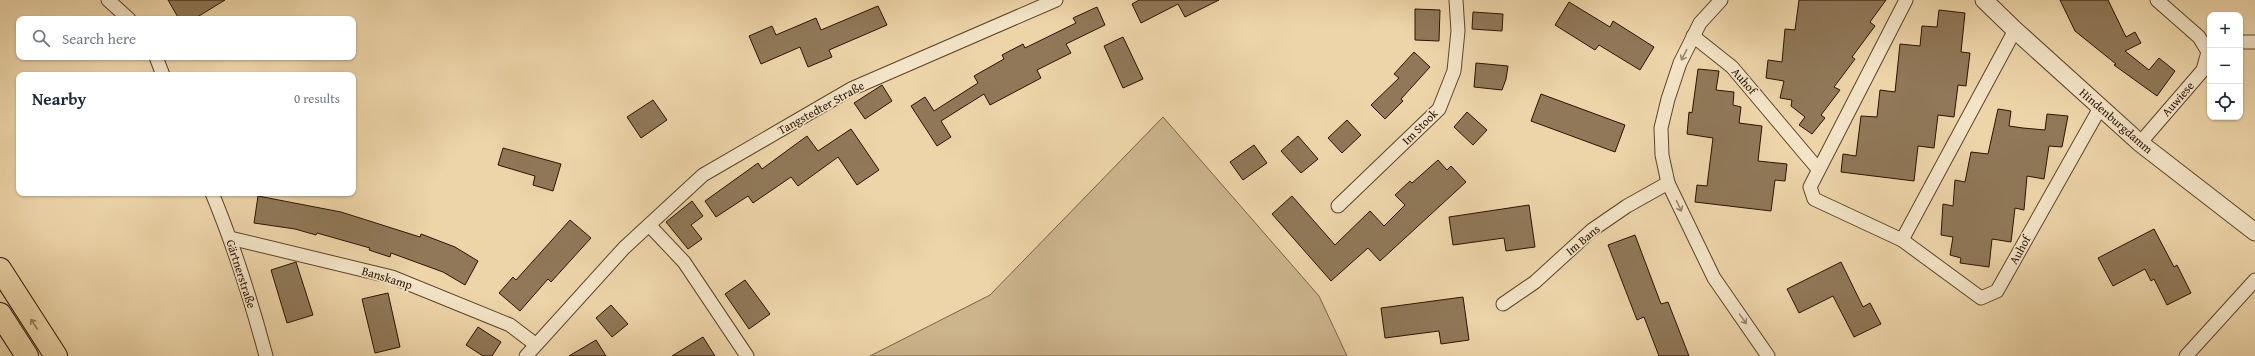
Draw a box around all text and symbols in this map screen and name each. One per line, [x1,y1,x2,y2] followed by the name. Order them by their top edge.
[2207,12,2243,120] map controls
[2207,12,2243,48] button: +
[16,16,356,60] search box
[30,27,52,49] icon: search
[62,28,136,49] text: Search here
[2207,48,2243,84] button: −
[1680,49,1687,61] one-way arrow
[1728,64,1762,99] street label: Auhof
[774,77,867,138] street label: Tangstedter Straße
[2158,77,2198,120] street label: Auwiese
[2076,84,2157,157] street label: Hindenburgdamm
[2207,84,2243,120] button: locate
[32,86,86,111] text: Nearby
[294,89,340,108] text: 0 results
[1398,104,1442,148] street label: Im Stook
[1676,200,1683,212] one-way arrow
[1562,220,1604,259] street label: Im Bans
[2005,231,2035,267] street label: Auhof
[222,237,261,311] street label: Gärtnerstraße
[360,262,415,293] street label: Banskamp
[1739,313,1747,324] one-way arrow
[30,318,38,329] one-way arrow

